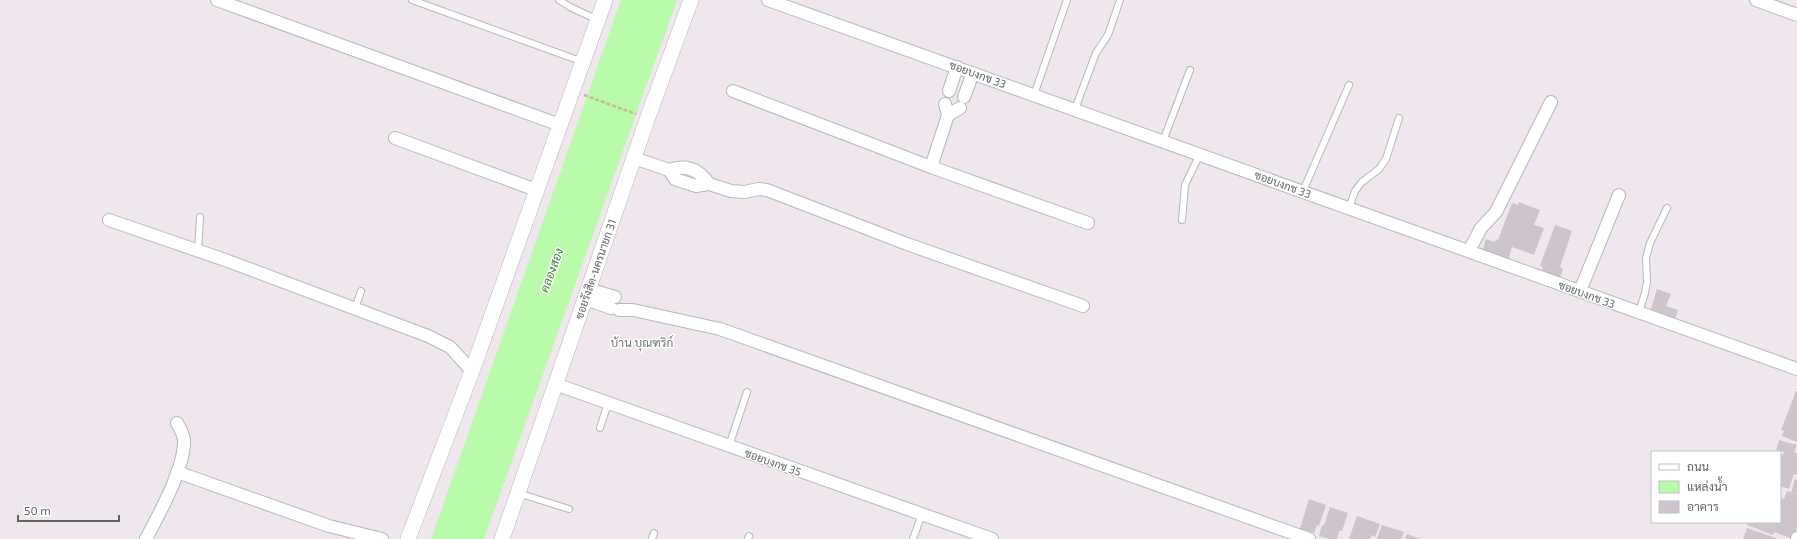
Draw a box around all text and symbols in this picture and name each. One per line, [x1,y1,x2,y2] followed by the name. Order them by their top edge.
[948,58,1008,90] street label: ซอยบงกช 33
[1253,168,1313,200] street label: ซอยบงกช 33
[572,217,618,321] street label: ซอยรังสิต-นครนายก 31
[537,245,566,294] water label: คลองสอง
[1557,278,1617,310] street label: ซอยบงกช 33
[611,335,673,352] district label: บ้าน บุณฑริก์
[743,446,803,478] street label: ซอยบงกช 35
[1651,451,1781,523] legend
[1687,459,1710,473] text: ถนน
[1687,476,1727,493] text: แหล่งน้ำ
[18,497,119,523] scale bar
[1687,499,1719,513] text: อาคาร
[24,503,51,517] text: 50 m

